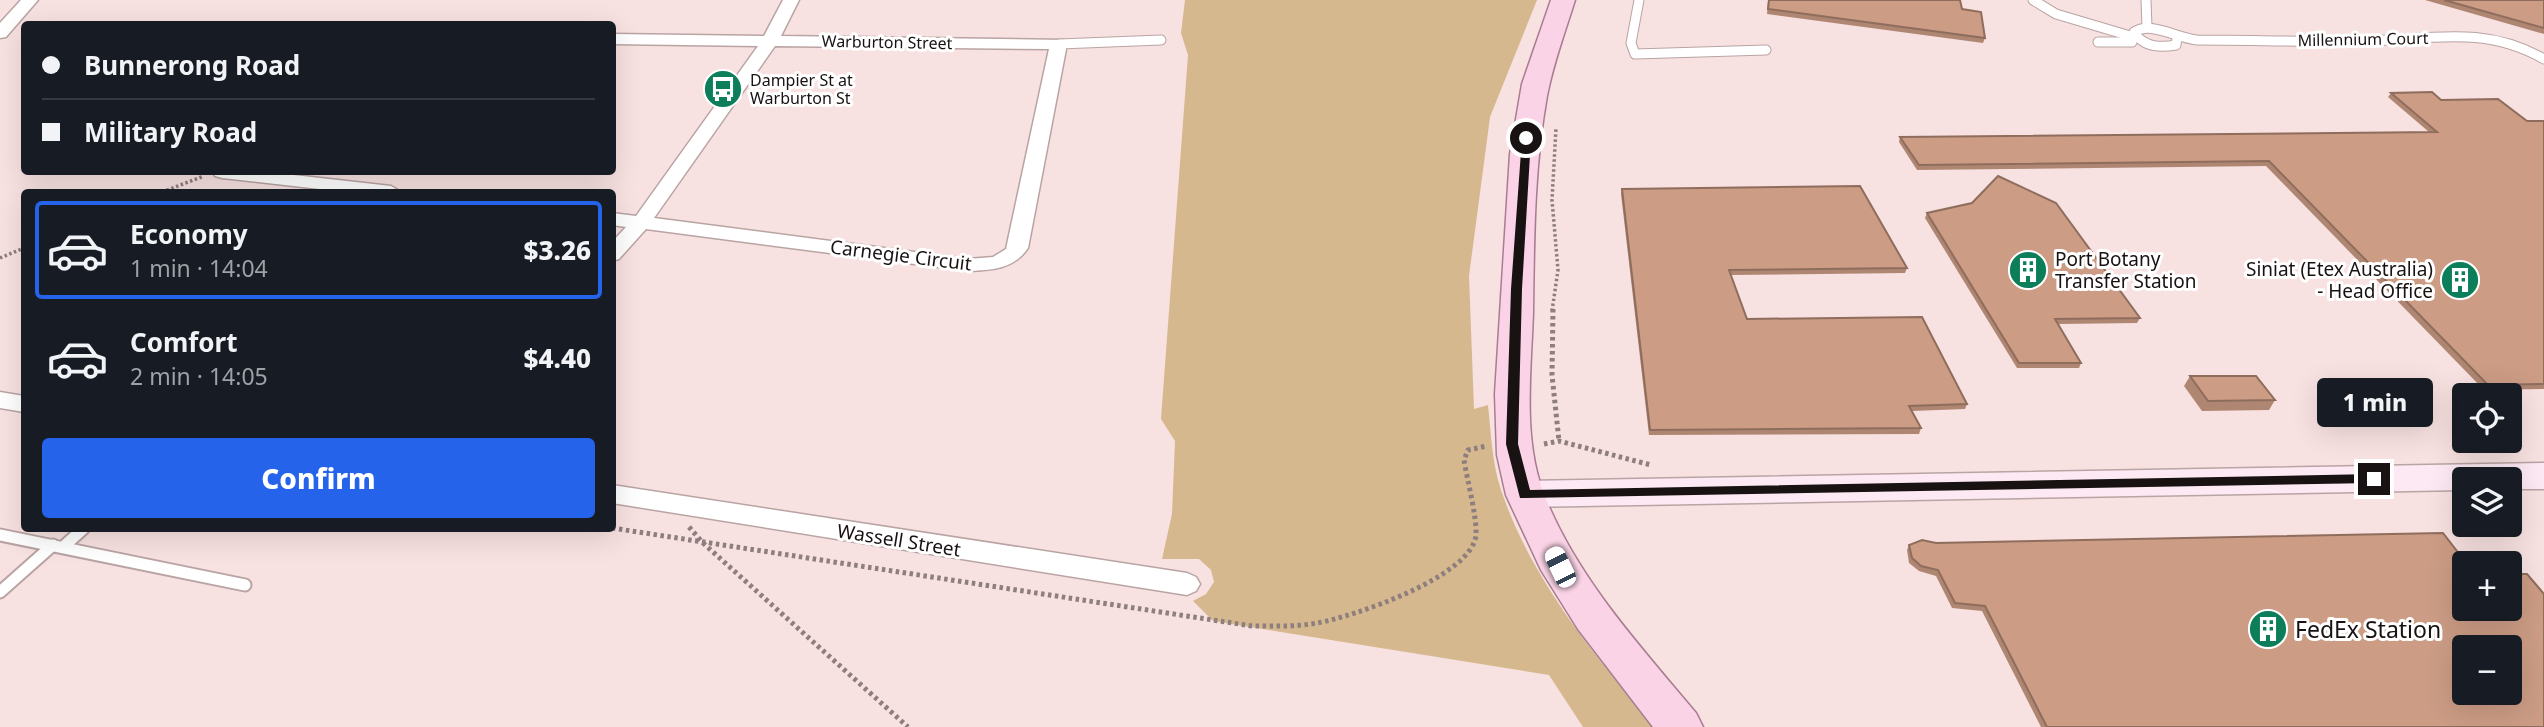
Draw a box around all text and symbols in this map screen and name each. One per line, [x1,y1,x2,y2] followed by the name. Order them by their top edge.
[2297,27,2429,51] street label: Millennium Court
[821,30,953,54] street label: Warburton Street
[84,47,300,83] text: Bunnerong Road
[702,68,744,110] bus stop icon: Dampier St at Warburton St
[750,69,853,109] place label: Dampier St at Warburton St
[84,114,257,150] text: Military Road
[1510,122,1542,154] route start
[130,216,248,252] text: Economy
[46,219,109,282] icon: car
[524,232,591,268] text: $3.26
[829,233,973,277] street label: Carnegie Circuit
[2055,246,2197,294] place label: Port Botany Transfer Station
[2007,249,2049,291] building icon: Port Botany Transfer Station
[130,252,268,284] text: 1 min · 14:04
[2246,256,2433,304] place label: Siniat (Etex Australia) - Head Office
[2439,259,2481,301] building icon: Siniat (Etex Australia) - Head Office
[130,324,238,360] text: Comfort
[46,327,109,390] icon: car
[524,340,591,376] text: $4.40
[130,360,268,392] text: 2 min · 14:05
[2316,378,2432,426] callout: 1 min
[2452,383,2522,705] map controls
[2452,383,2522,453] button: locate
[2343,386,2407,418] text: 1 min
[42,438,595,518] button: Confirm
[2358,463,2390,495] route end
[2452,467,2522,537] button: layers
[835,517,963,563] street label: Wassell Street
[1542,544,1579,590] car
[2452,551,2522,621] button: +
[2247,608,2289,650] building icon: FedEx Station
[2295,613,2441,645] place label: FedEx Station
[2452,635,2522,705] button: −

